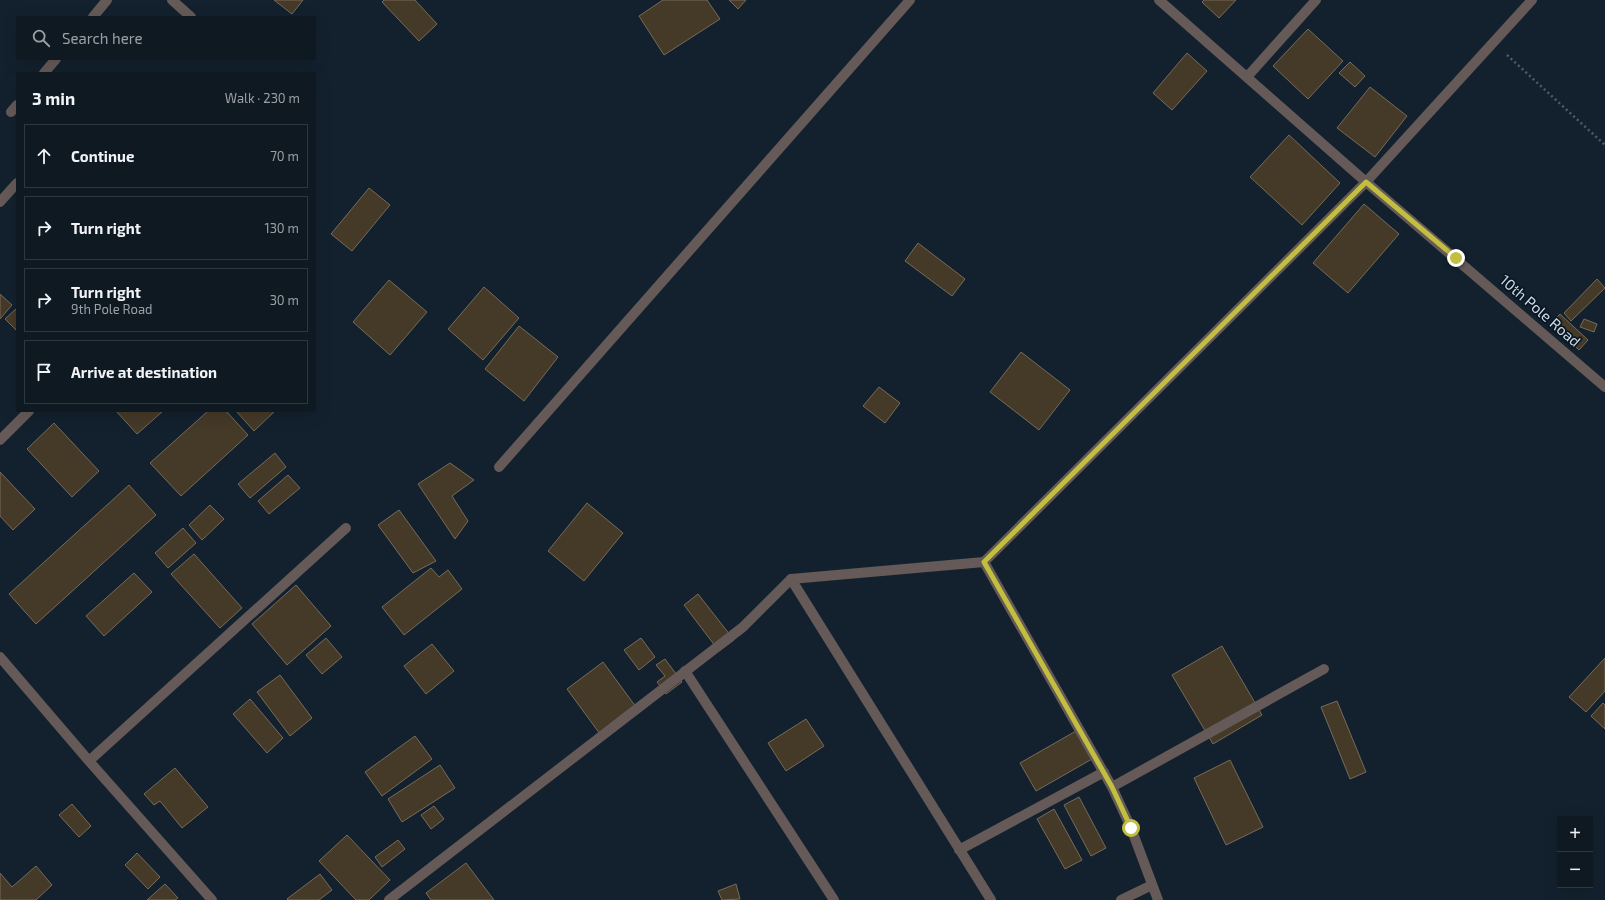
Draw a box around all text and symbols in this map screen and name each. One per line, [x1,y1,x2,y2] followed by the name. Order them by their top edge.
[16,16,316,60] search box
[30,27,52,49] icon: search
[62,29,143,47] text: Search here
[32,88,75,108] text: 3 min
[225,90,300,106] text: Walk · 230 m
[33,145,55,167] icon: ahead
[71,147,134,165] text: Continue
[270,148,299,164] text: 70 m
[33,217,55,239] icon: right
[71,219,141,237] text: Turn right
[264,220,299,236] text: 130 m
[1447,249,1465,267] route end
[1497,270,1584,350] street label: 10th Pole Road
[71,283,141,301] text: Turn right
[33,289,55,311] icon: right
[270,292,299,308] text: 30 m
[71,301,153,317] text: 9th Pole Road
[33,361,55,383] icon: arrive
[71,363,217,381] text: Arrive at destination
[1557,816,1593,888] map controls
[1557,816,1593,852] button: +
[1122,819,1140,837] route start
[1557,852,1593,888] button: −

